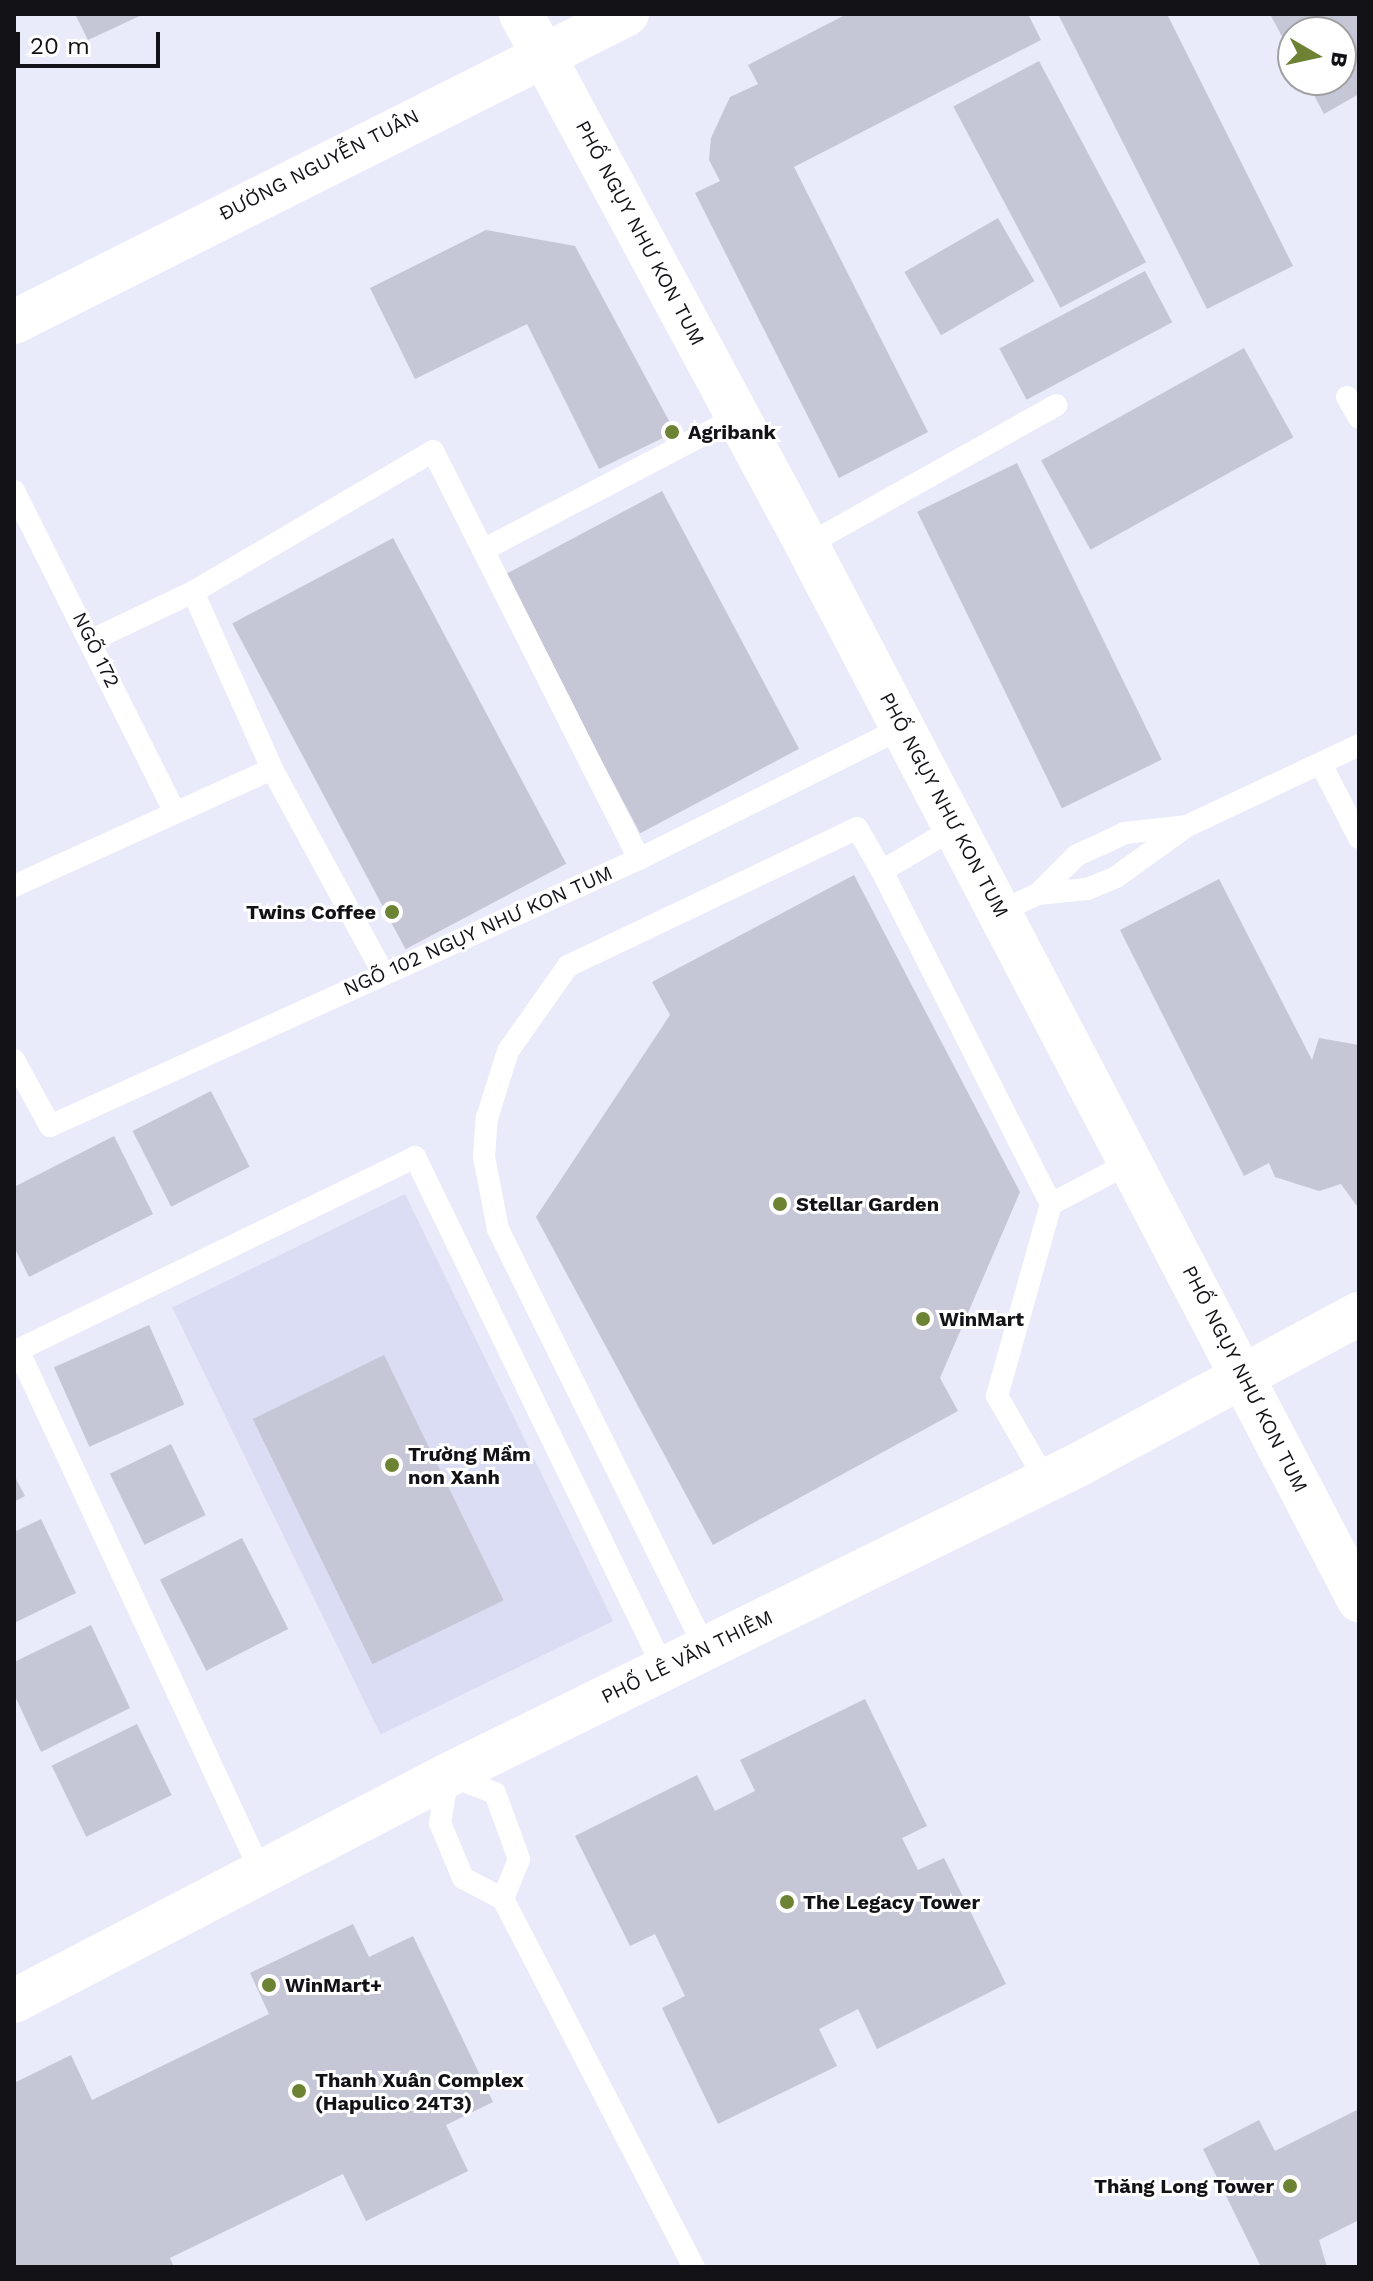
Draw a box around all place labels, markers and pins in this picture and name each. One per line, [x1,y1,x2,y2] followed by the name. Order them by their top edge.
[688,420,776,444] place label: Agribank
[663,423,681,441] marker: Agribank
[246,900,376,924] place label: Twins Coffee
[383,903,401,921] marker: Twins Coffee
[796,1192,939,1216] place label: Stellar Garden
[771,1195,789,1213] marker: Stellar Garden
[939,1307,1024,1331] place label: WinMart
[914,1310,932,1328] marker: WinMart
[408,1442,531,1489] place label: Trường Mầm non Xanh
[383,1456,401,1474] marker: Trường Mầm non Xanh
[803,1890,981,1914] place label: The Legacy Tower
[778,1893,796,1911] marker: The Legacy Tower
[285,1973,382,1997] place label: WinMart+
[260,1976,278,1994] marker: WinMart+
[315,2068,524,2115] place label: Thanh Xuân Complex (Hapulico 24T3)
[290,2082,308,2100] marker: Thanh Xuân Complex (Hapulico 24T3)
[1094,2174,1274,2198] place label: Thăng Long Tower
[1281,2177,1299,2195] marker: Thăng Long Tower

